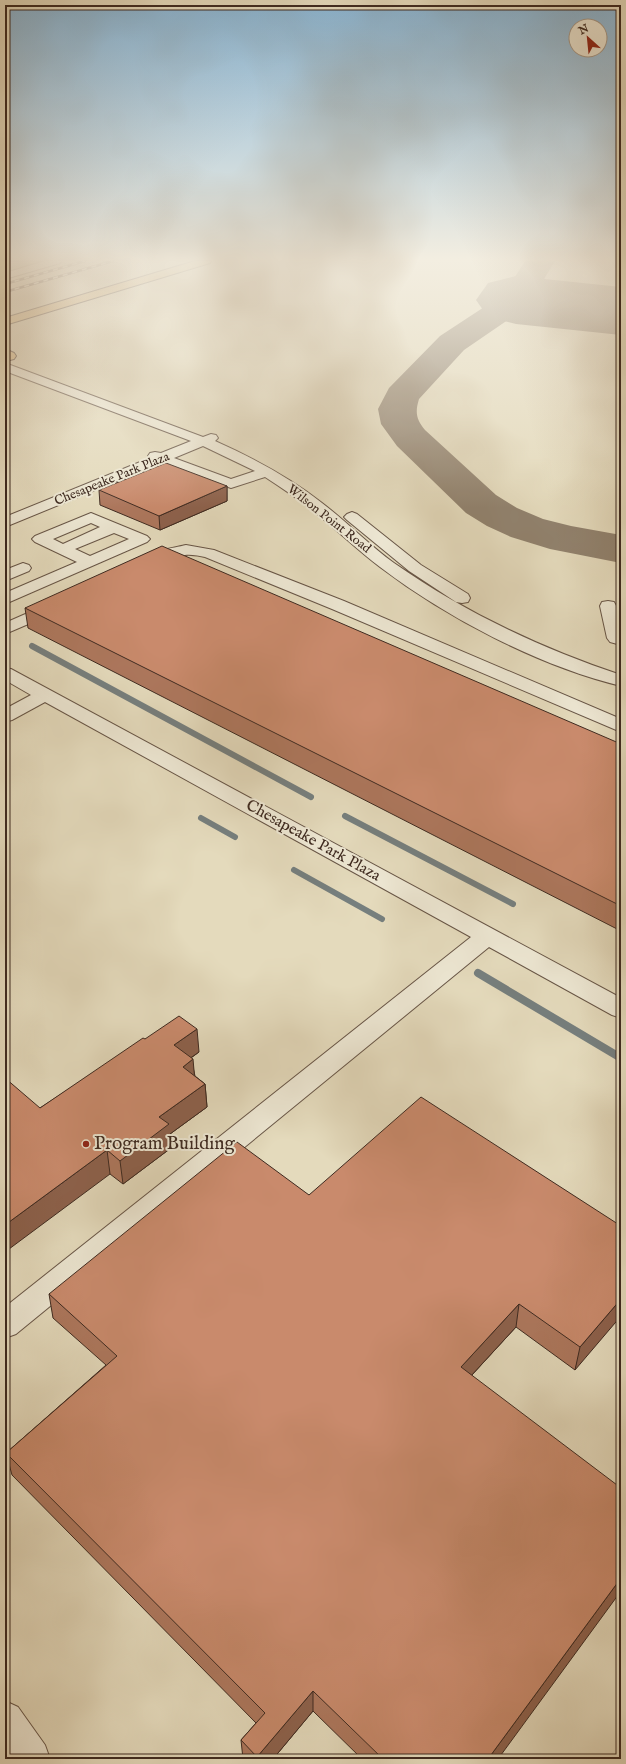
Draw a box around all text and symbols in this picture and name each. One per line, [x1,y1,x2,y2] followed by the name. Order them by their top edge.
[568,18,608,58] north arrow
[576,21,592,39] text: N
[52,448,172,510] street label: Chesapeake Park Plaza
[284,481,374,557] street label: Wilson Point Road
[242,796,384,886] street label: Chesapeake Park Plaza
[94,1132,235,1156] place label: Program Building
[81,1139,91,1149] marker: Program Building

